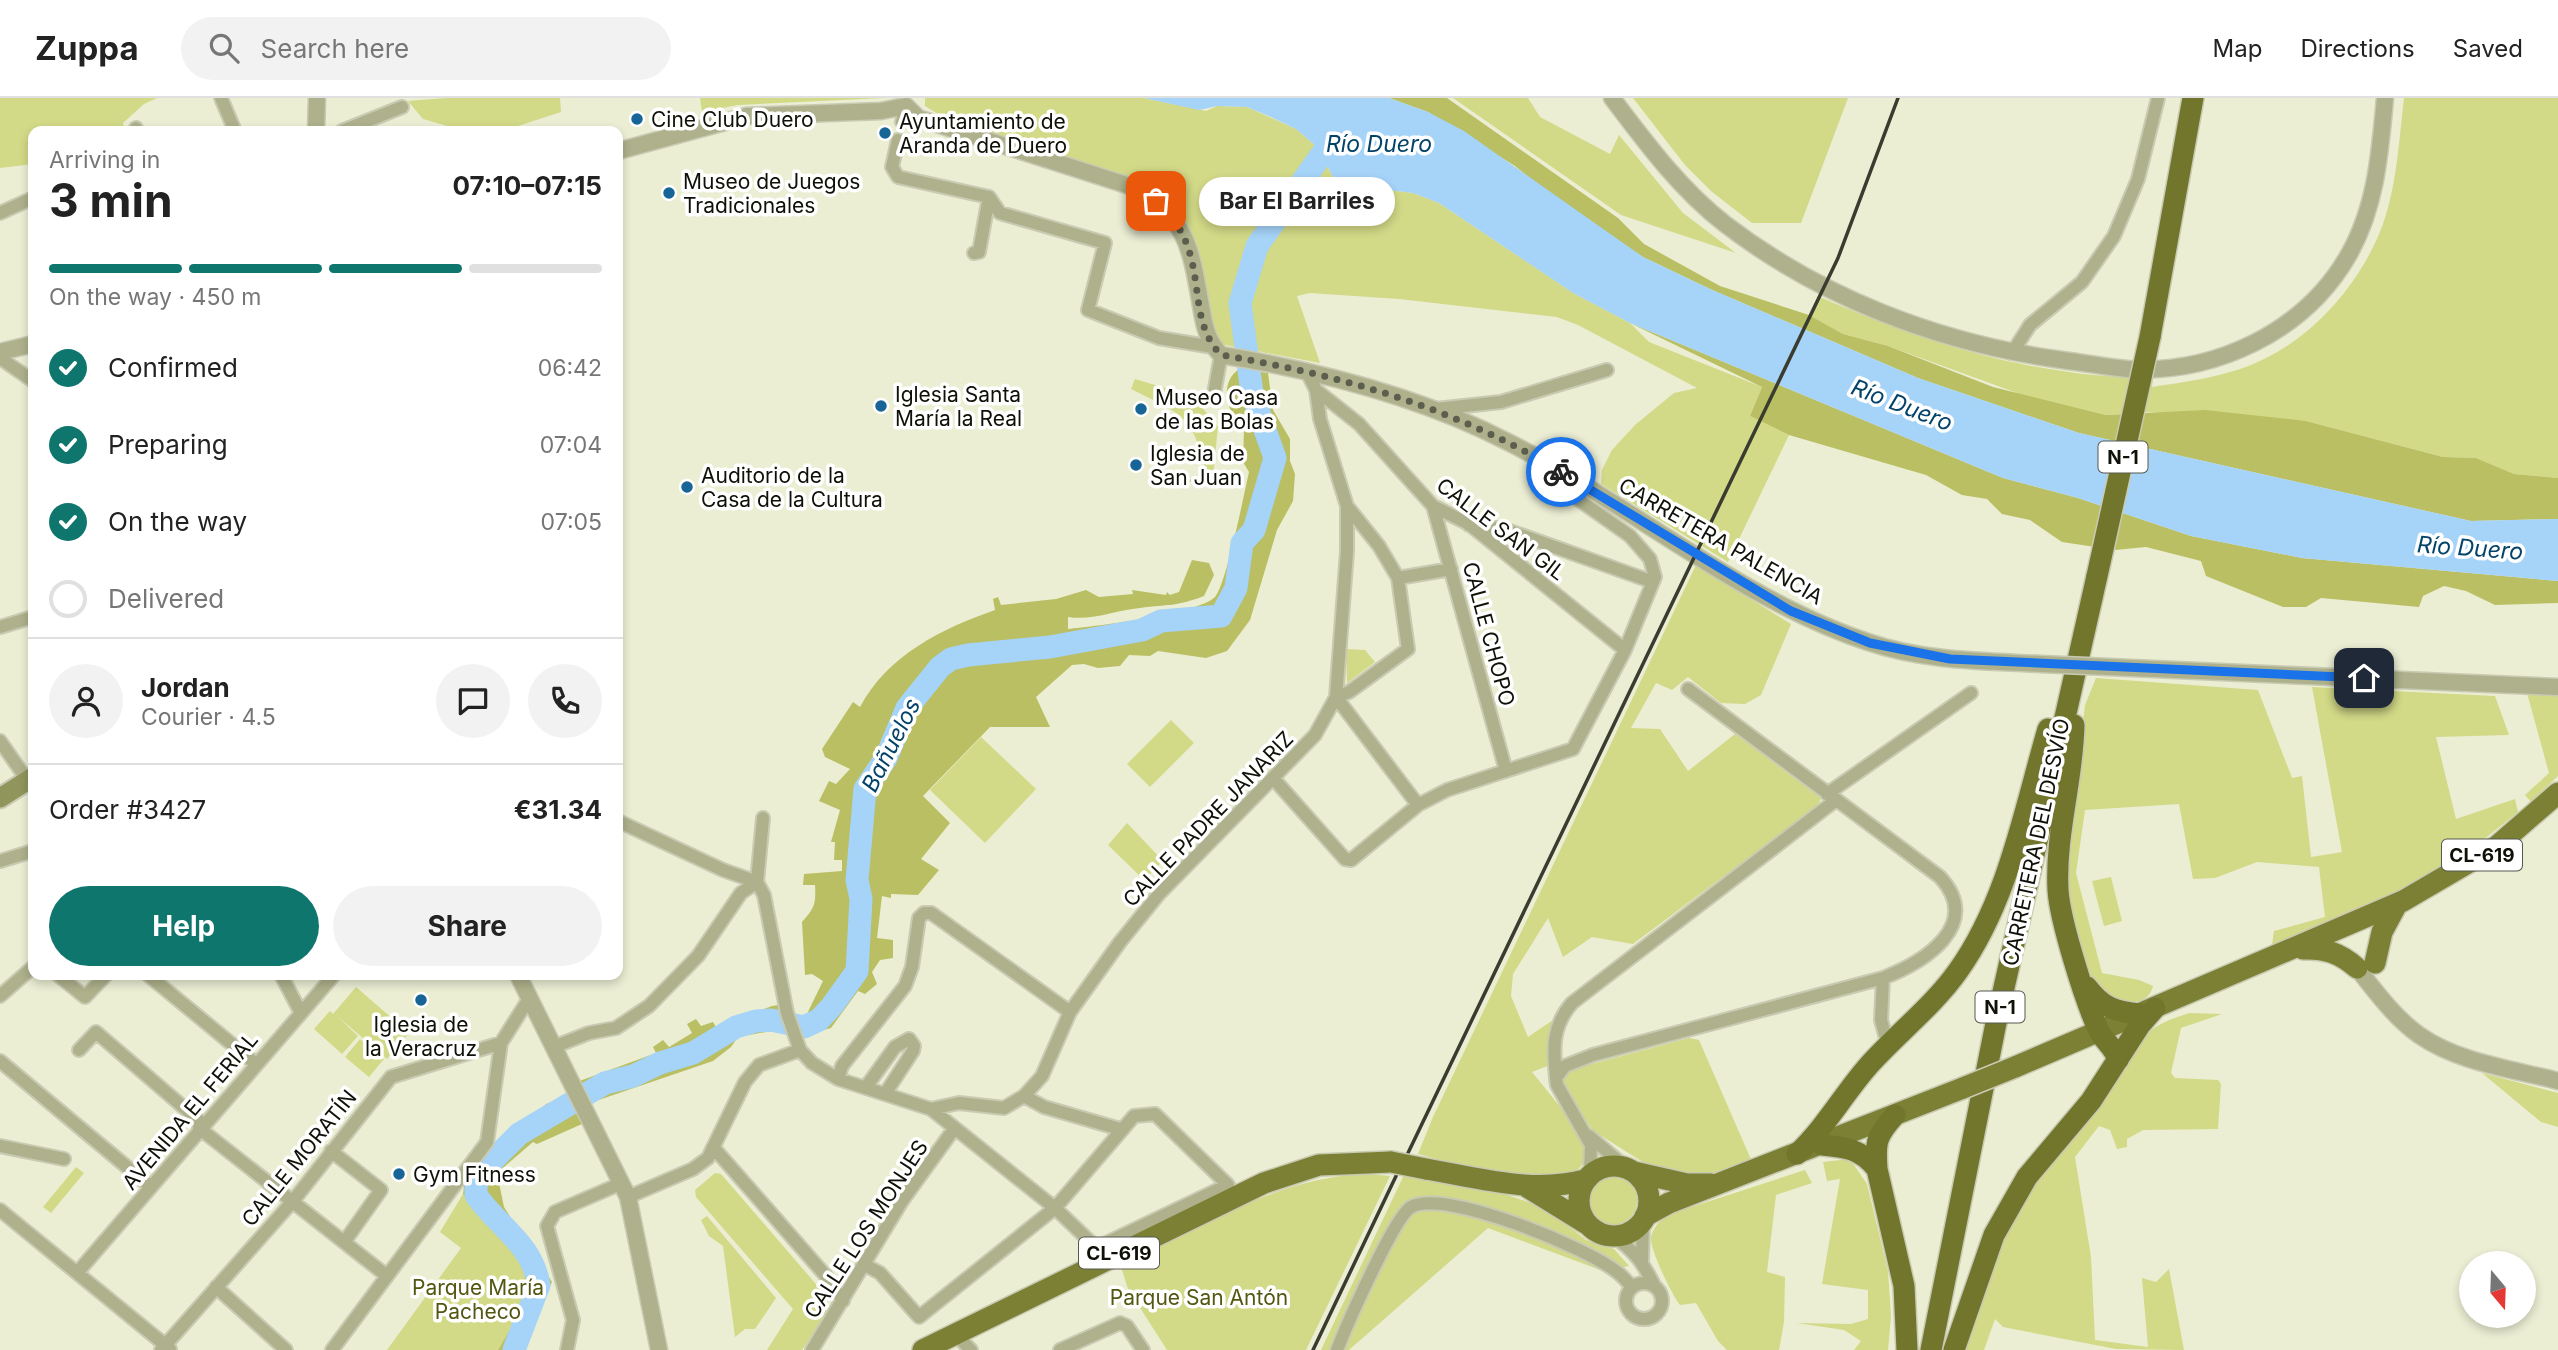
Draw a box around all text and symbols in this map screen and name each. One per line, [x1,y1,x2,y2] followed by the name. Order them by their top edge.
[181,17,671,80] search box
[35,28,139,68] text: Zuppa
[205,29,243,67] icon: search
[261,33,409,64] text: Search here
[2213,34,2262,63] text: Map
[2300,34,2415,63] text: Directions
[2453,34,2523,63] text: Saved
[651,107,814,132] place label: Cine Club Duero
[899,109,1067,158] place label: Ayuntamiento de Aranda de Duero
[629,111,645,127] marker: Cine Club Duero
[877,125,893,141] marker: Ayuntamiento de Aranda de Duero
[1326,130,1432,158] water label: Río Duero
[49,146,160,174] text: Arriving in
[683,169,860,218] place label: Museo de Juegos Tradicionales
[453,170,602,201] text: 07:10–07:15
[1126,171,1186,231] pin
[49,172,173,228] text: 3 min
[1198,176,1394,226] callout: Bar El Barriles
[1137,182,1175,220] icon: bag
[661,185,677,201] marker: Museo de Juegos Tradicionales
[1219,187,1375,215] text: Bar El Barriles
[49,283,262,311] text: On the way · 450 m
[49,349,87,387] icon: check
[108,352,238,383] text: Confirmed
[538,354,602,382] text: 06:42
[1847,373,1957,437] water label: Río Duero
[895,382,1022,431] place label: Iglesia Santa María la Real
[1155,385,1278,434] place label: Museo Casa de las Bolas
[873,398,889,414] marker: Iglesia Santa María la Real
[1133,401,1149,417] marker: Museo Casa de las Bolas
[49,426,87,464] icon: check
[108,429,228,460] text: Preparing
[540,431,602,459] text: 07:04
[1526,437,1596,507] courier
[1150,441,1245,490] place label: Iglesia de San Juan
[2098,442,2148,472] road number: N-1
[1542,453,1580,491] icon: bike
[1128,457,1144,473] marker: Iglesia de San Juan
[701,463,883,512] place label: Auditorio de la Casa de la Cultura
[1615,472,1827,610] street label: CARRETERA PALENCIA
[1432,473,1570,585] street label: CALLE SAN GIL
[679,479,695,495] marker: Auditorio de la Casa de la Cultura
[49,503,87,541] icon: check
[108,506,247,537] text: On the way
[541,508,602,536] text: 07:05
[2416,530,2524,566] water label: Río Duero
[1458,559,1520,709] street label: CALLE CHOPO
[108,583,224,614] text: Delivered
[2334,648,2394,708] pin
[2345,659,2383,697] icon: home
[49,664,123,738] button: person
[436,664,510,738] button: chat
[528,664,602,738] button: phone
[141,672,230,703] text: Jordan
[856,694,926,796] water label: Bañuelos
[141,703,276,731] text: Courier · 4.5
[1997,716,2074,968] street label: CARRETERA DEL DESVÍO
[1118,726,1298,912] street label: CALLE PADRE JANARIZ
[49,794,206,825] text: Order #3427
[514,794,602,825] text: €31.34
[2442,840,2522,870] road number: CL-619
[49,886,319,966] button: Help
[333,886,602,966] button: Share
[413,992,429,1008] marker: Iglesia de la Veracruz
[1976,992,2024,1023] road number: N-1
[365,1012,477,1061] place label: Iglesia de la Veracruz
[117,1027,263,1195] street label: AVENIDA EL FERIAL
[236,1084,362,1231] street label: CALLE MORATÍN
[799,1135,933,1323] street label: CALLE LOS MONJES
[413,1162,536,1187] place label: Gym Fitness
[391,1166,407,1182] marker: Gym Fitness
[1079,1238,1159,1268] road number: CL-619
[2459,1251,2536,1328] north arrow
[2459,1251,2536,1328] map controls
[412,1275,544,1324] park label: Parque María Pacheco
[1110,1285,1288,1310] park label: Parque San Antón

